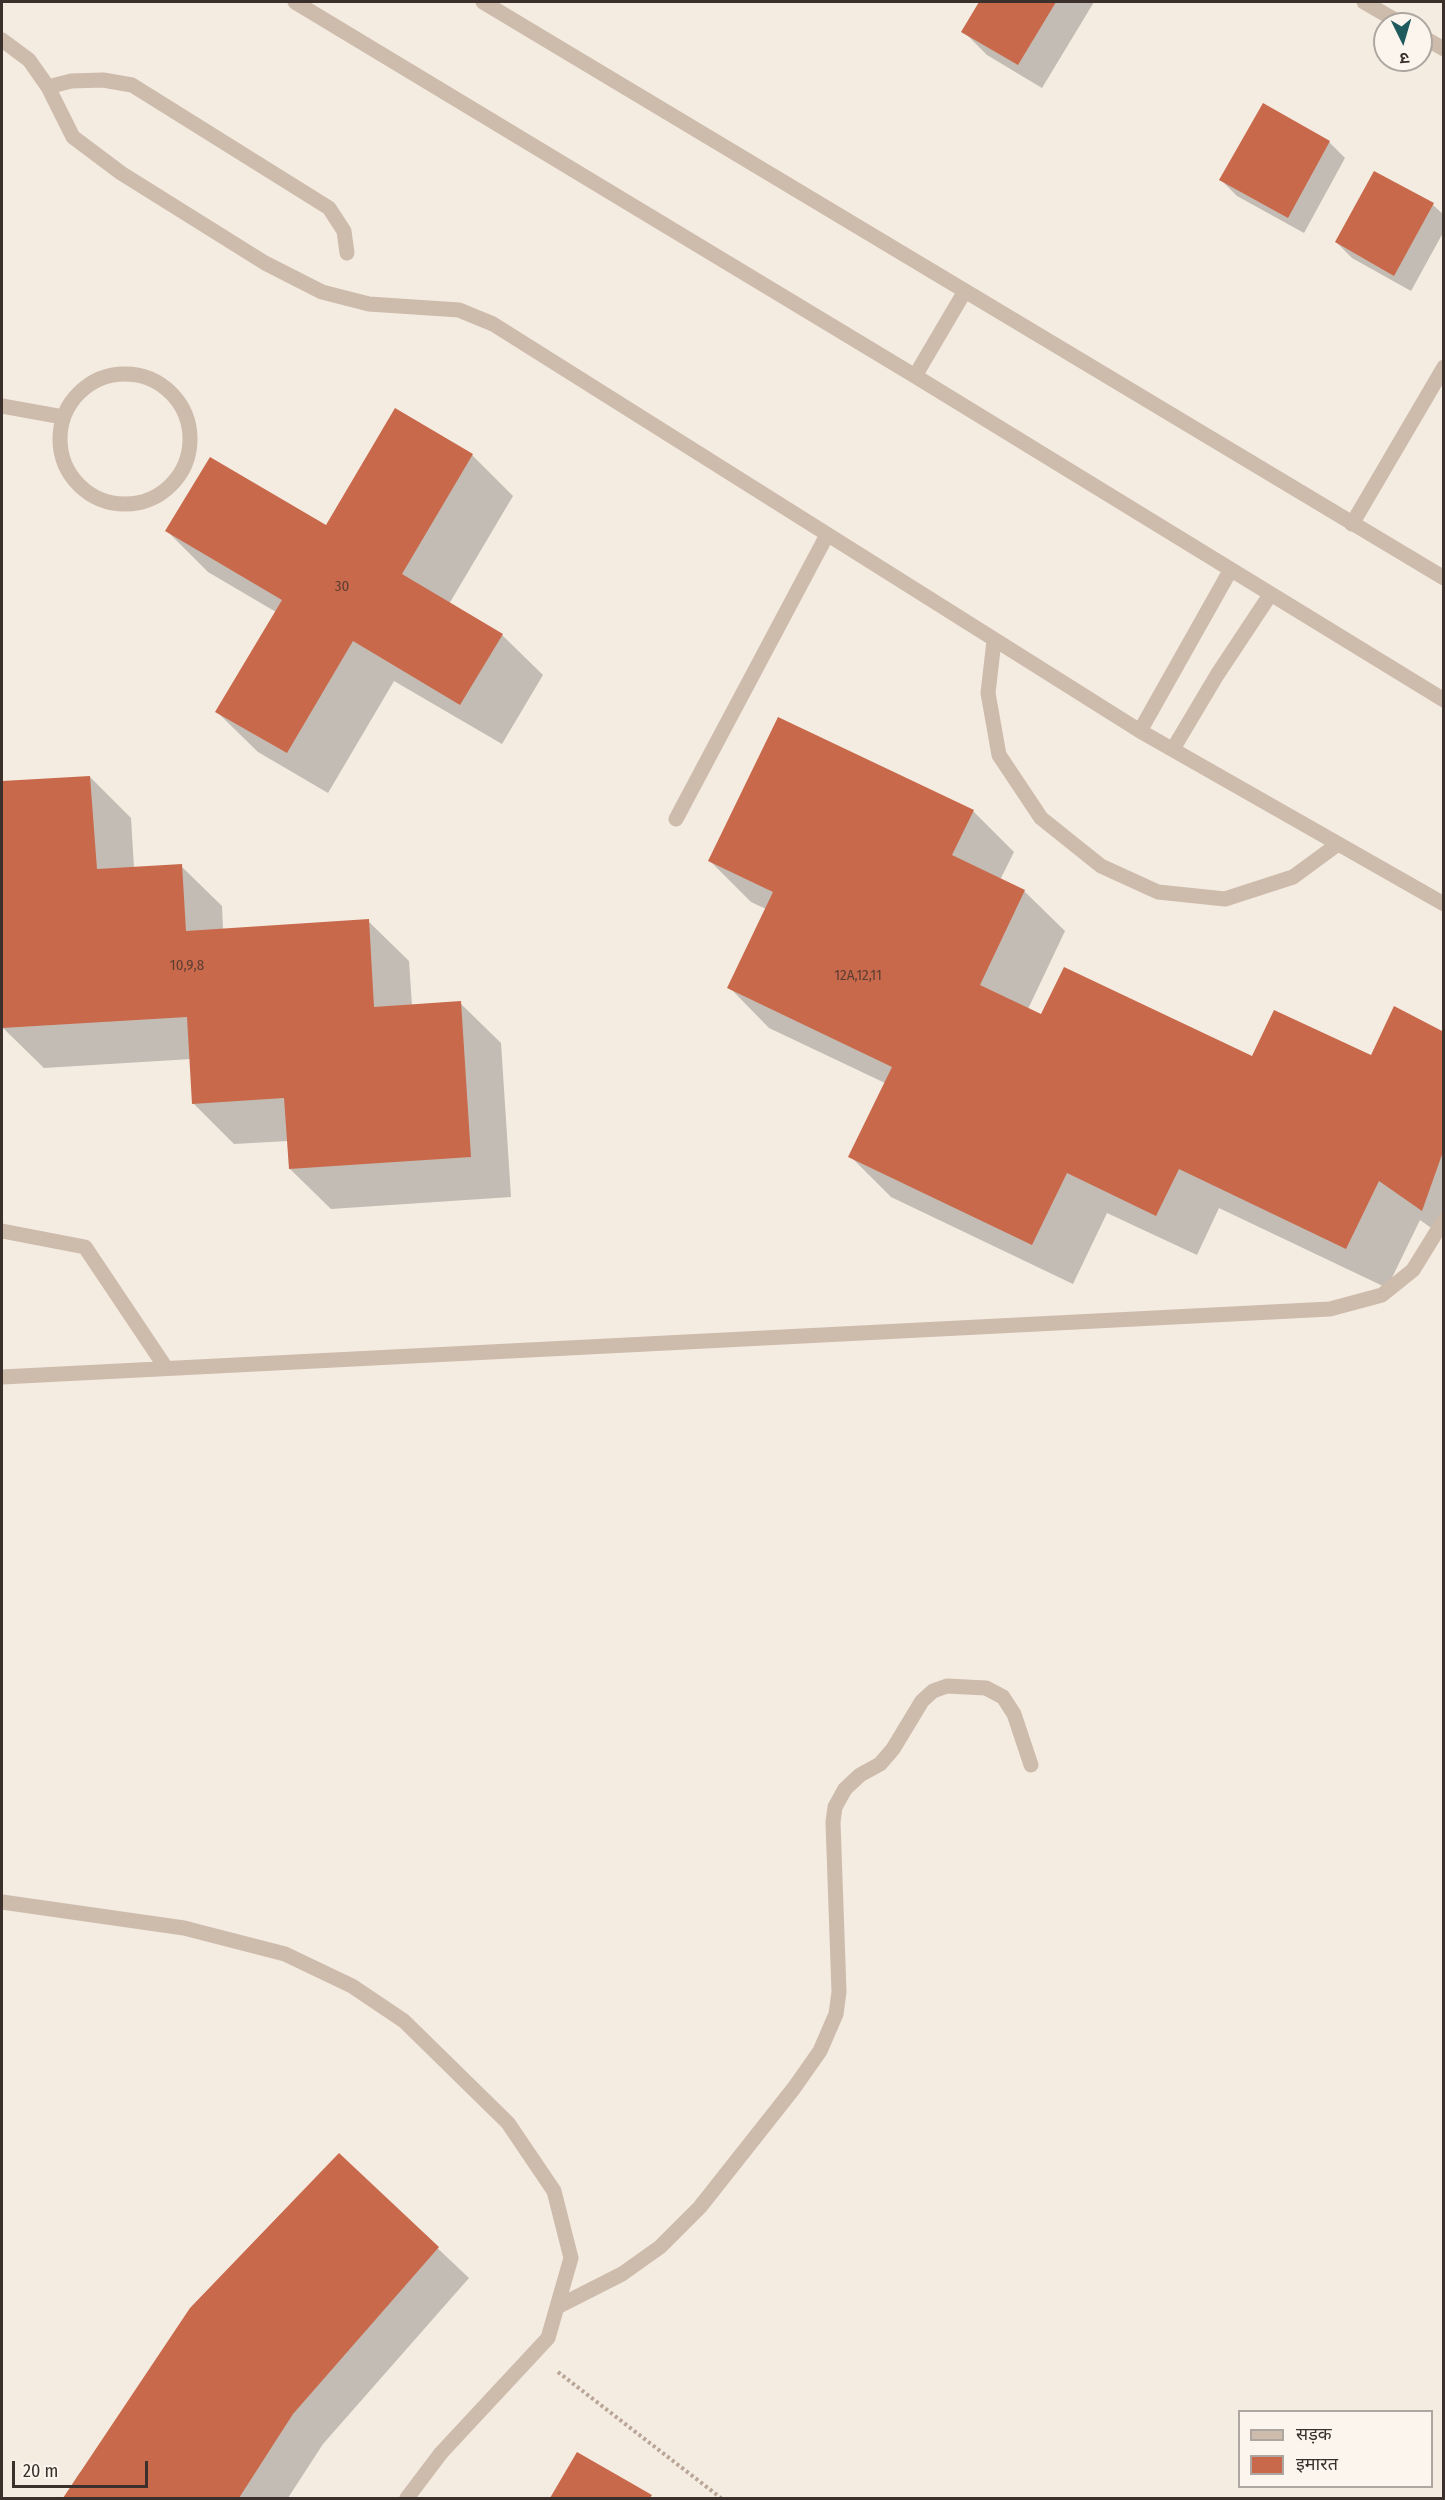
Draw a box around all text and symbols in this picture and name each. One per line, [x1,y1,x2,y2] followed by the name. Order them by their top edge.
[1373,12,1433,72] north arrow
[1399,49,1410,68] text: उ
[335,578,349,596] house number: 30
[170,957,204,975] house number: 10,9,8
[834,967,882,985] house number: 12A,12,11
[1238,2410,1433,2488] legend
[1296,2423,1332,2445] text: सड़क
[15,2449,152,2487] scale bar
[1296,2453,1338,2475] text: इमारत
[23,2460,58,2482] text: 20 m

